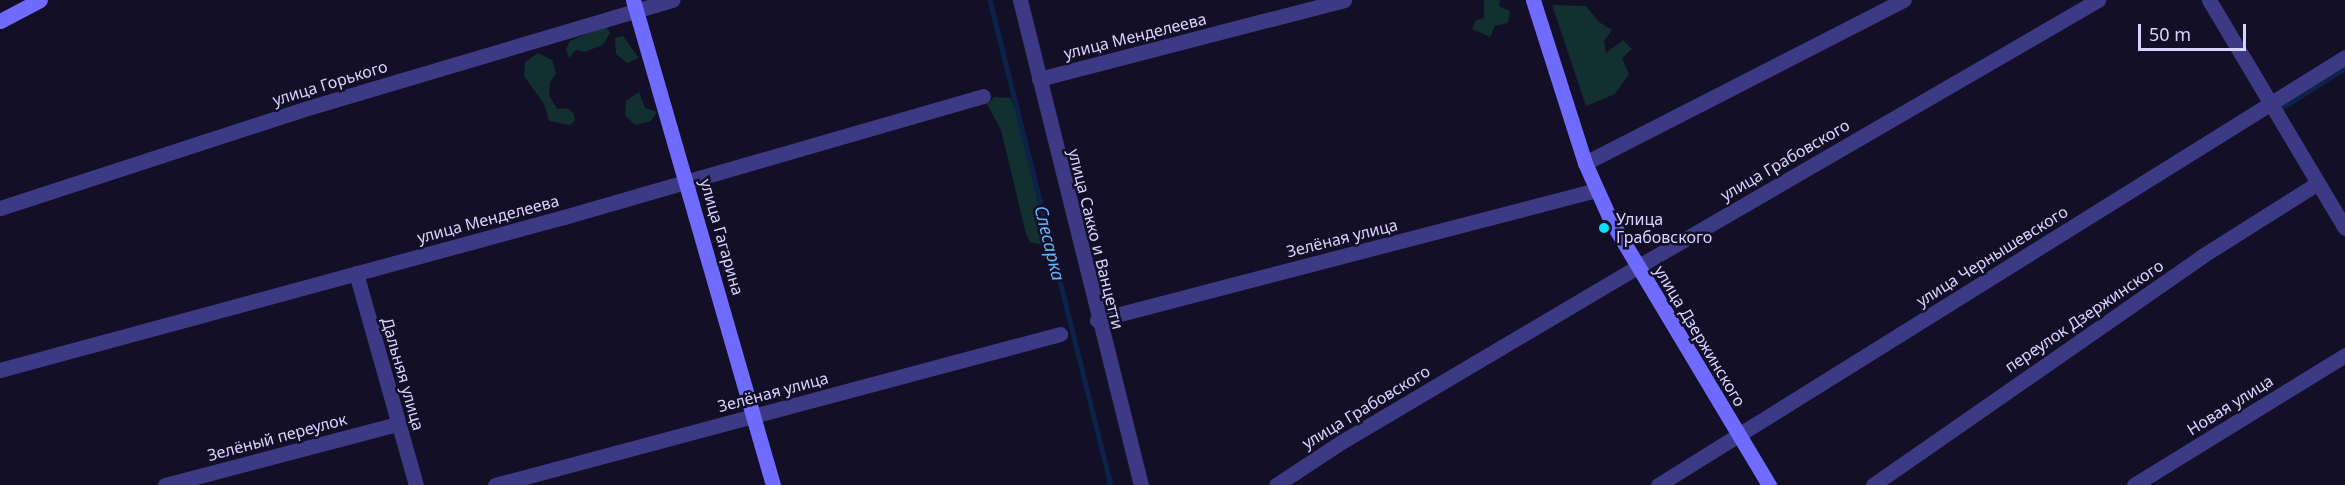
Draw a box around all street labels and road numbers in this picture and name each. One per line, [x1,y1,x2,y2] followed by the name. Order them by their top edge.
[1062,9,1208,63] street label: улица Менделеева
[270,56,390,110] street label: улица Горького
[1717,115,1853,205] street label: улица Грабовского
[1064,147,1128,331] street label: улица Сакко и Ванцетти
[696,177,748,297] street label: улица Гагарина
[415,191,561,247] street label: улица Менделеева
[1913,202,2071,310] street label: улица Чернышевского
[1285,215,1399,261] street label: Зелёная улица
[2001,256,2167,376] street label: переулок Дзержинского
[1650,262,1750,410] street label: улица Дзержинского
[378,315,428,433] street label: Дальняя улица
[1299,361,1433,453] street label: улица Грабовского
[716,368,830,416] street label: Зелёная улица
[2183,371,2277,439] street label: Новая улица
[205,409,349,465] street label: Зелёный переулок

